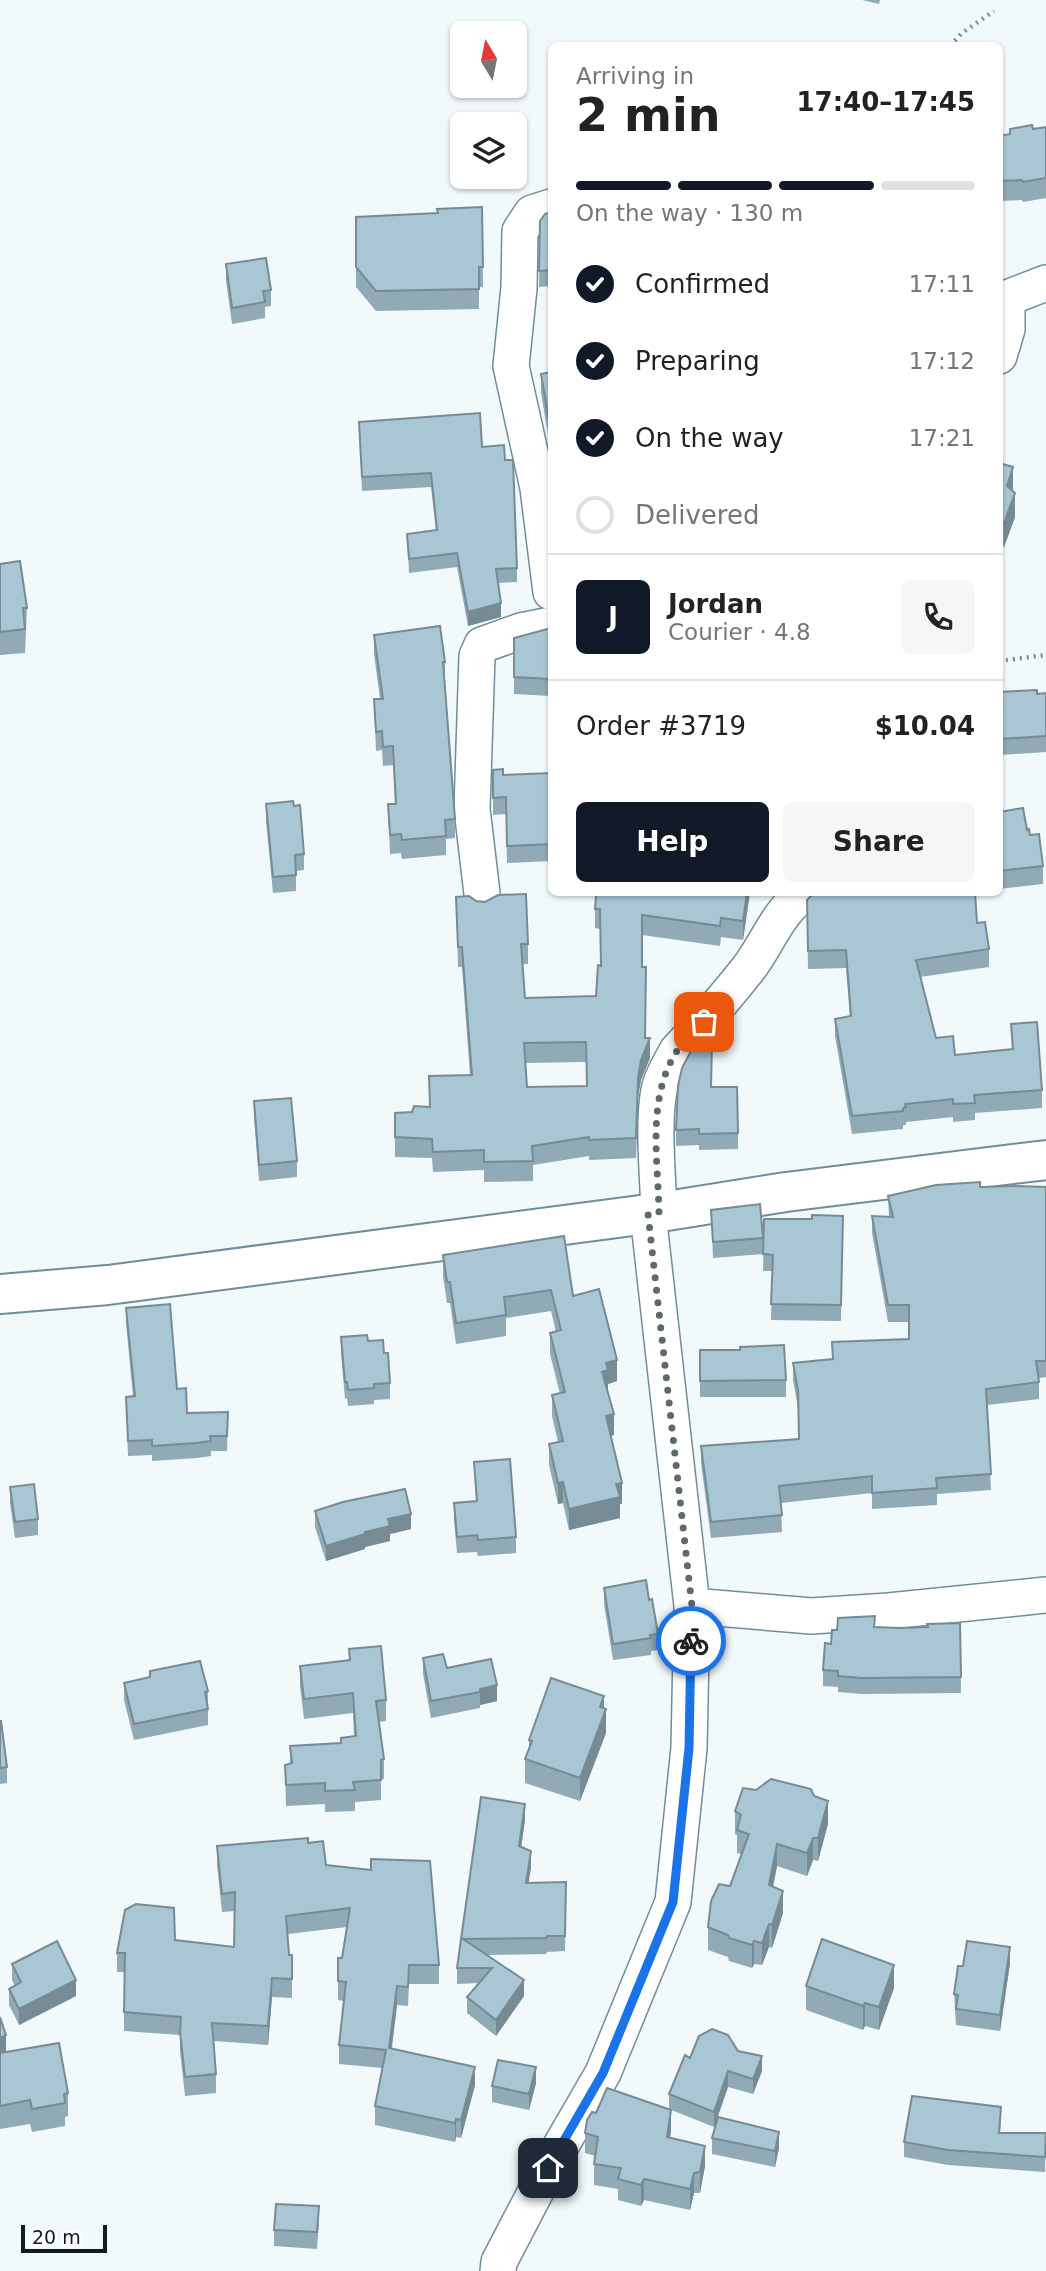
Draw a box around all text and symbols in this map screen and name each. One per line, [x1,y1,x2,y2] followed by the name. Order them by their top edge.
[450,21,527,98] north arrow
[450,21,527,189] map controls
[576,63,694,89] text: Arriving in
[796,87,975,117] text: 17:40–17:45
[576,88,720,142] text: 2 min
[450,112,527,189] button: layers
[576,200,803,226] text: On the way · 130 m
[576,265,614,303] icon: check
[635,269,770,299] text: Confirmed
[909,271,975,297] text: 17:11
[576,342,614,380] icon: check
[635,346,760,376] text: Preparing
[909,348,975,374] text: 17:12
[576,419,614,457] icon: check
[635,423,784,453] text: On the way
[909,425,975,451] text: 17:21
[635,500,759,530] text: Delivered
[901,580,975,654] button: phone
[668,589,763,619] text: Jordan
[608,602,618,632] text: J
[668,619,811,645] text: Courier · 4.8
[576,711,746,741] text: Order #3719
[875,711,975,741] text: $10.04
[576,802,769,882] button: Help
[783,802,975,882] button: Share
[674,992,734,1052] pin
[685,1003,723,1041] icon: bag
[656,1606,726,1676] courier
[672,1622,710,1660] icon: bike
[518,2138,578,2198] pin
[529,2149,567,2187] icon: home
[21,2222,107,2254] scale bar
[32,2226,81,2248] text: 20 m

